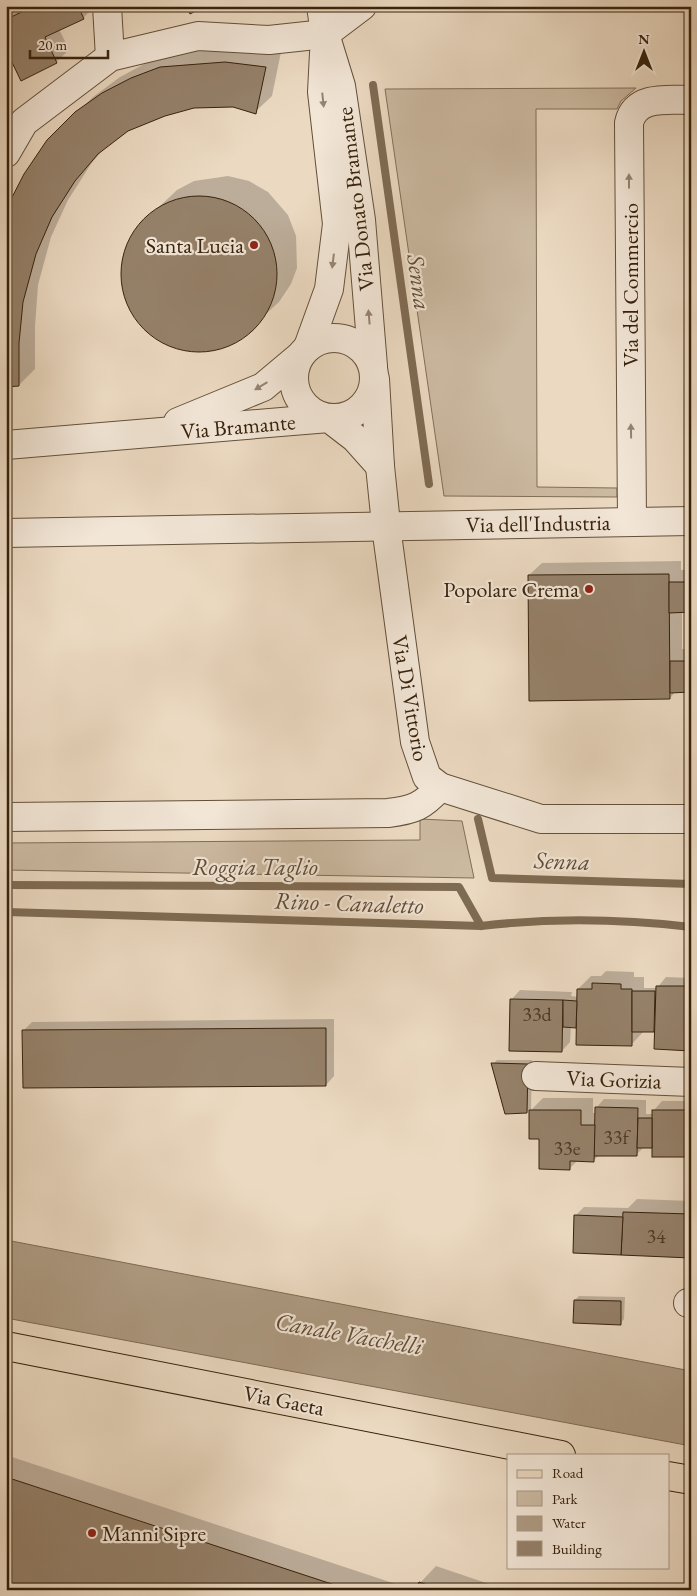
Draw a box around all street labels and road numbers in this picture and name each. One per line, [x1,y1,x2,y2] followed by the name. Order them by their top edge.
[330,105,381,293] street label: Via Donato Bramante
[616,203,645,367] street label: Via del Commercio
[180,407,297,446] street label: Via Bramante
[465,508,611,539] street label: Via dell'Industria
[385,633,436,763] street label: Via Di Vittorio
[566,1063,662,1096] street label: Via Gorizia
[241,1378,327,1423] street label: Via Gaeta

